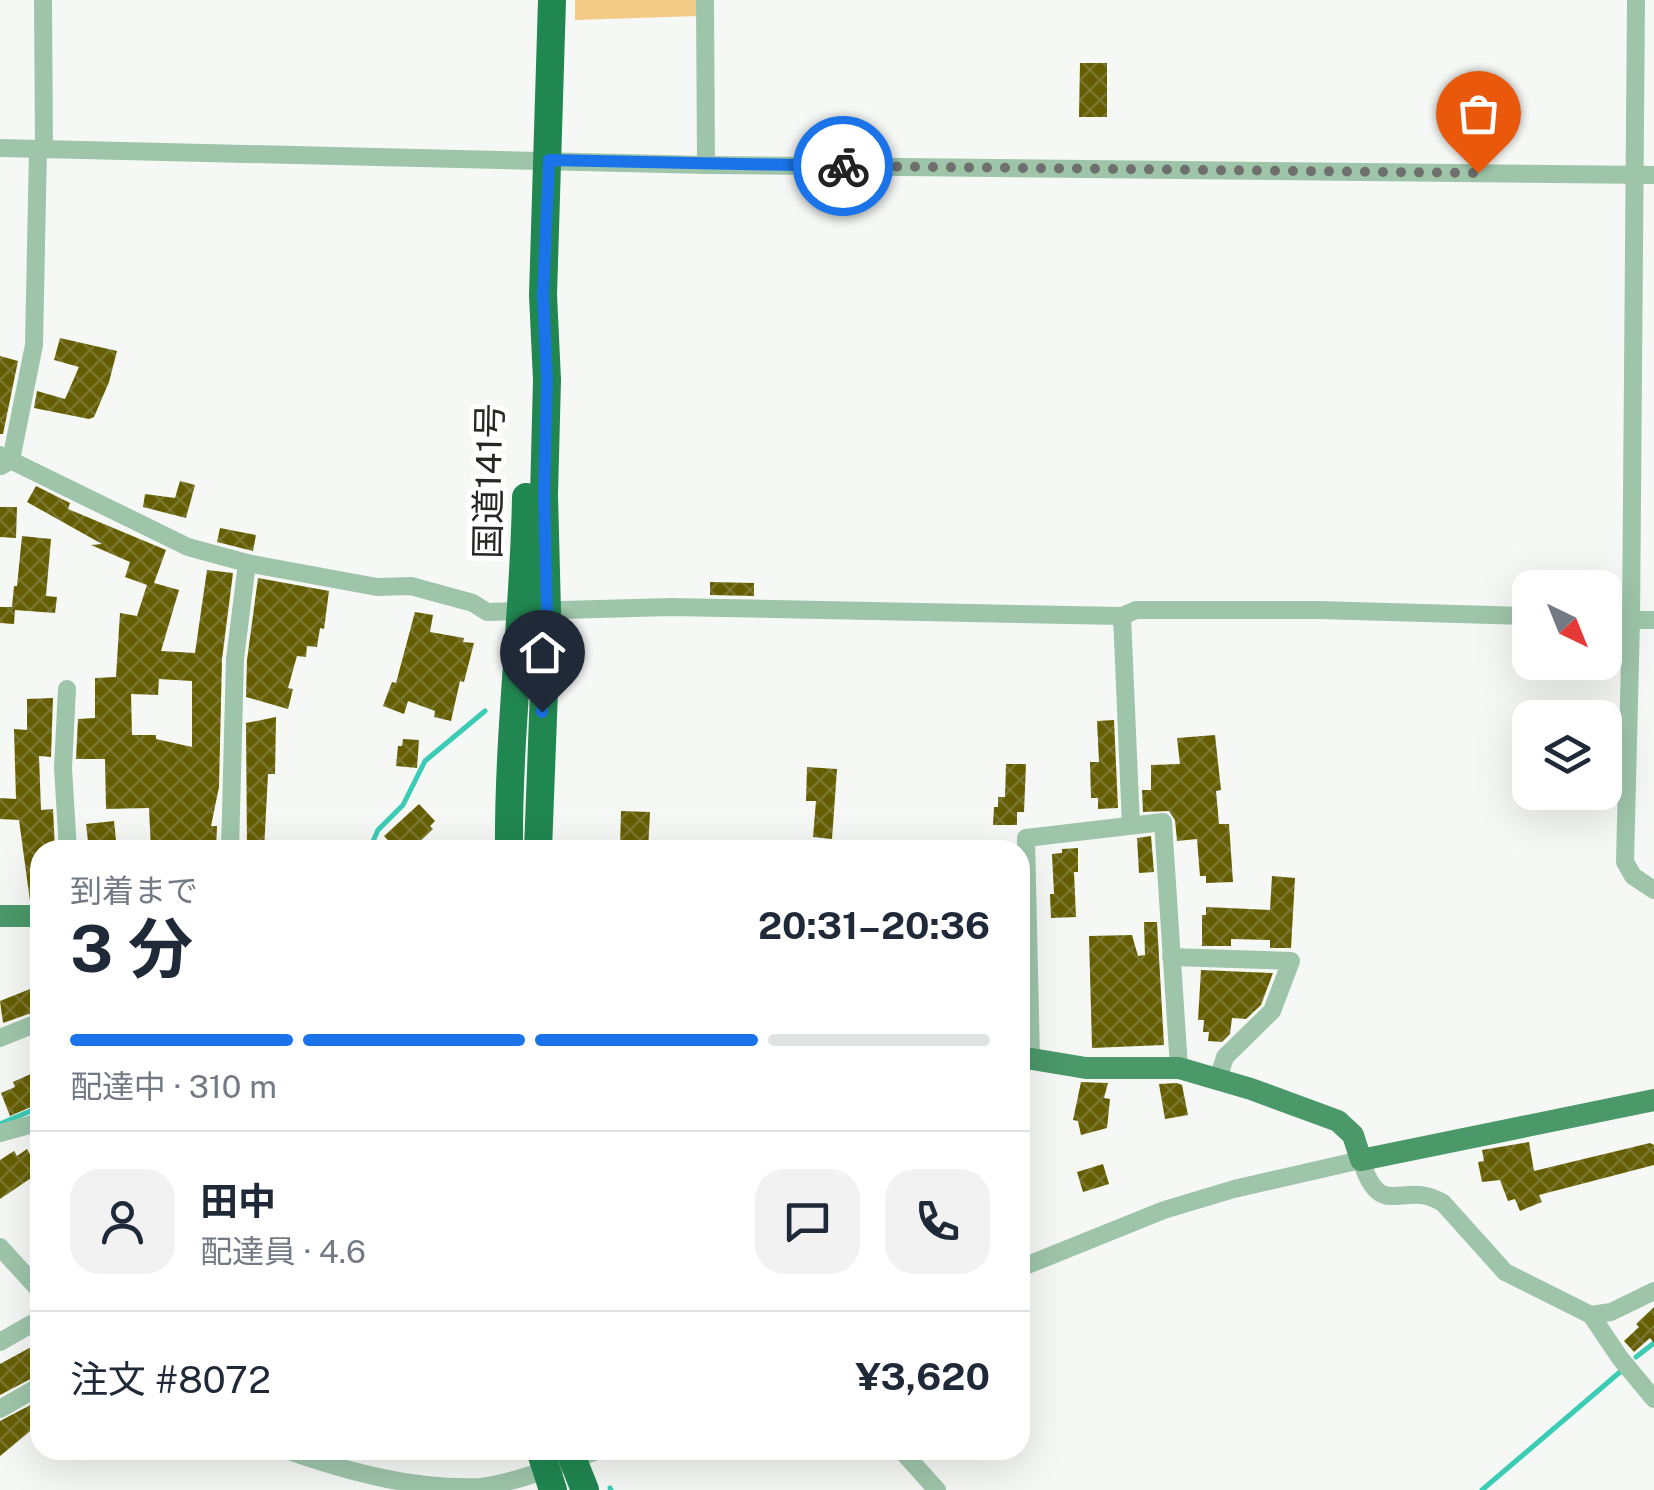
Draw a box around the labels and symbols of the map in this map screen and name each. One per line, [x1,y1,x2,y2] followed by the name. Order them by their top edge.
[1436,71,1521,174] pin
[793,116,893,216] courier
[467,403,510,559] street label: 国道141号
[1512,570,1622,680] north arrow
[500,610,585,713] pin

